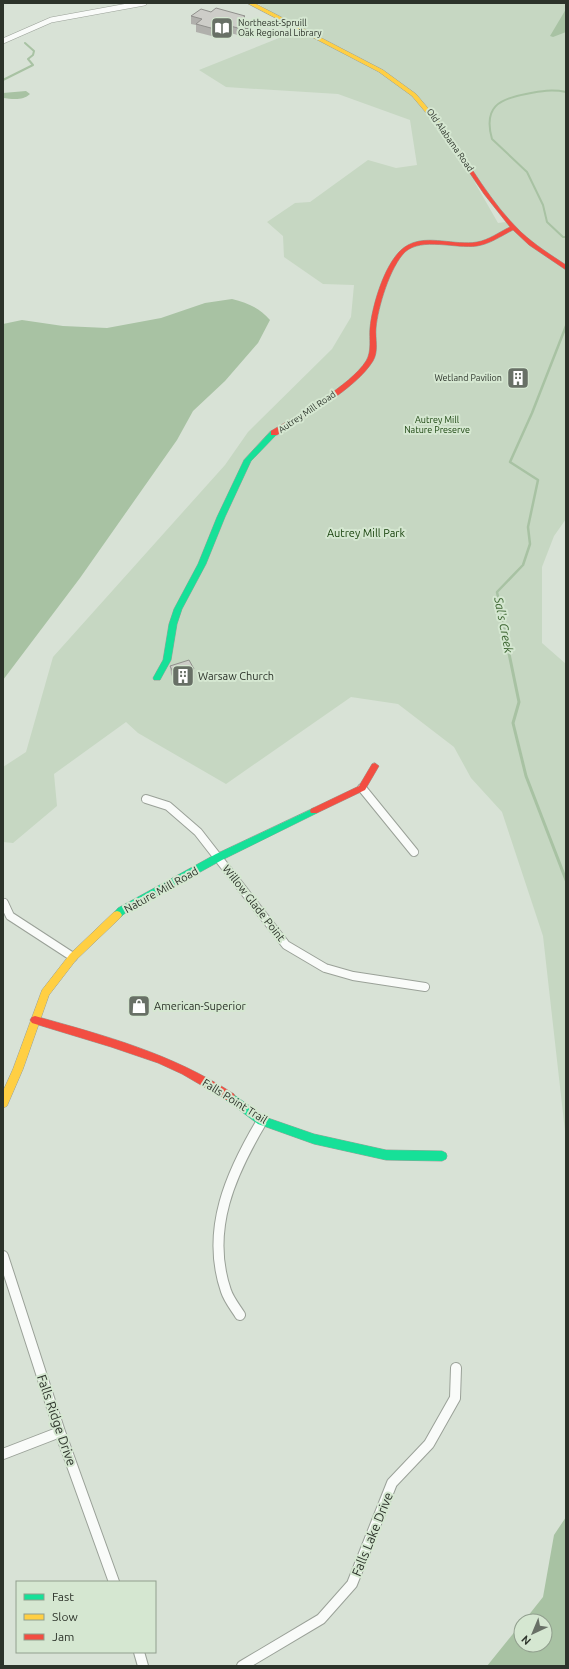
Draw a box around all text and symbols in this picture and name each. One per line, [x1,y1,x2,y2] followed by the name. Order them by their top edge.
[209,15,235,41] library icon: Northeast-Spruill Oak Regional Library
[238,18,322,38] place label: Northeast-Spruill Oak Regional Library
[425,107,475,173] street label: Old Alabama Road
[505,365,531,391] building icon: Wetland Pavilion
[434,373,502,383] place label: Wetland Pavilion
[277,389,337,435] street label: Autrey Mill Road
[404,415,470,435] park label: Autrey Mill Nature Preserve
[327,527,406,539] park label: Autrey Mill Park
[492,595,516,655] water label: Sal's Creek
[170,663,196,689] building icon: Warsaw Church
[198,670,274,682] place label: Warsaw Church
[221,863,288,944] street label: Willow Glade Point
[122,865,200,915] street label: Nature Mill Road
[126,993,152,1019] shop icon: American-Superior
[154,1000,247,1012] place label: American-Superior
[200,1076,270,1126] street label: Falls Point Trail
[35,1372,79,1468] street label: Falls Ridge Drive
[349,1490,395,1578] street label: Falls Lake Drive
[16,1581,156,1653] legend
[52,1590,74,1603] text: Fast
[52,1610,78,1623] text: Slow
[513,1613,553,1653] north arrow
[52,1630,74,1643] text: Jam
[519,1633,533,1647] text: N

